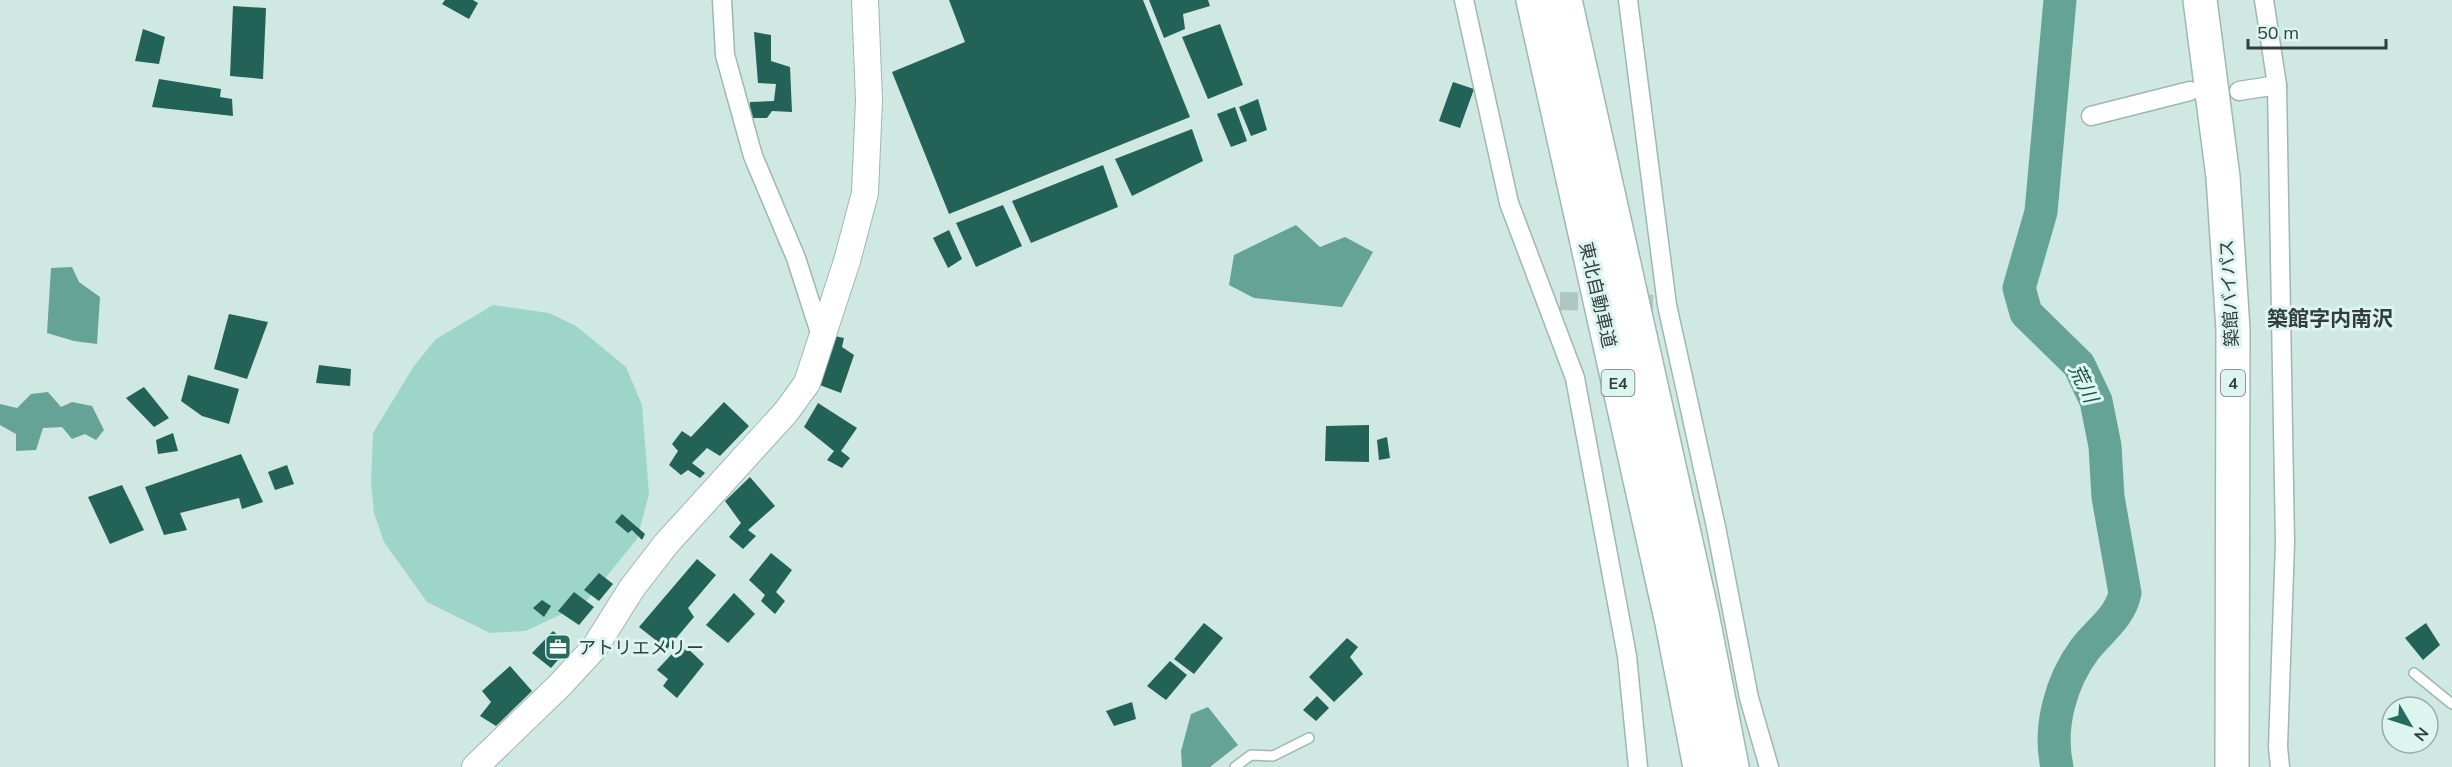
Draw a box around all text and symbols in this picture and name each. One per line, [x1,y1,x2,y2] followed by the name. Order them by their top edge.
[2248,12,2386,50] scale bar
[2257,21,2299,44] text: 50 m
[2215,239,2243,347] street label: 築館バイパス
[1575,240,1621,350] street label: 東北自動車道
[2267,305,2393,331] district label: 築館字内南沢
[2064,360,2105,408] water label: 荒川
[1602,370,1634,396] road number: E4
[2221,370,2245,396] road number: 4
[543,632,573,662] office icon: アトリエメリー
[578,636,704,659] place label: アトリエメリー
[2380,695,2440,755] north arrow
[2410,723,2433,745] text: N

